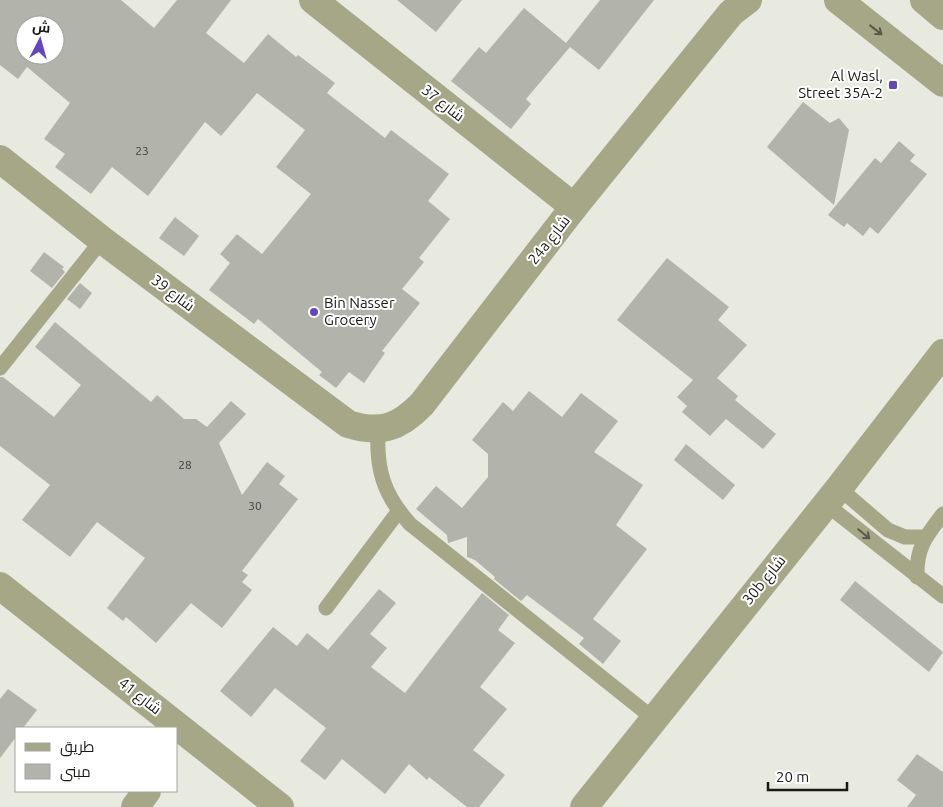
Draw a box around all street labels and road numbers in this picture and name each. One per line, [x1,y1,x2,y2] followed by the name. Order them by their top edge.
[417,81,468,127] street label: شارع 37
[524,212,575,269] street label: 24a شارع
[147,271,198,317] street label: شارع 39
[739,552,791,610] street label: 30b شارع
[114,674,165,720] street label: شارع 41

